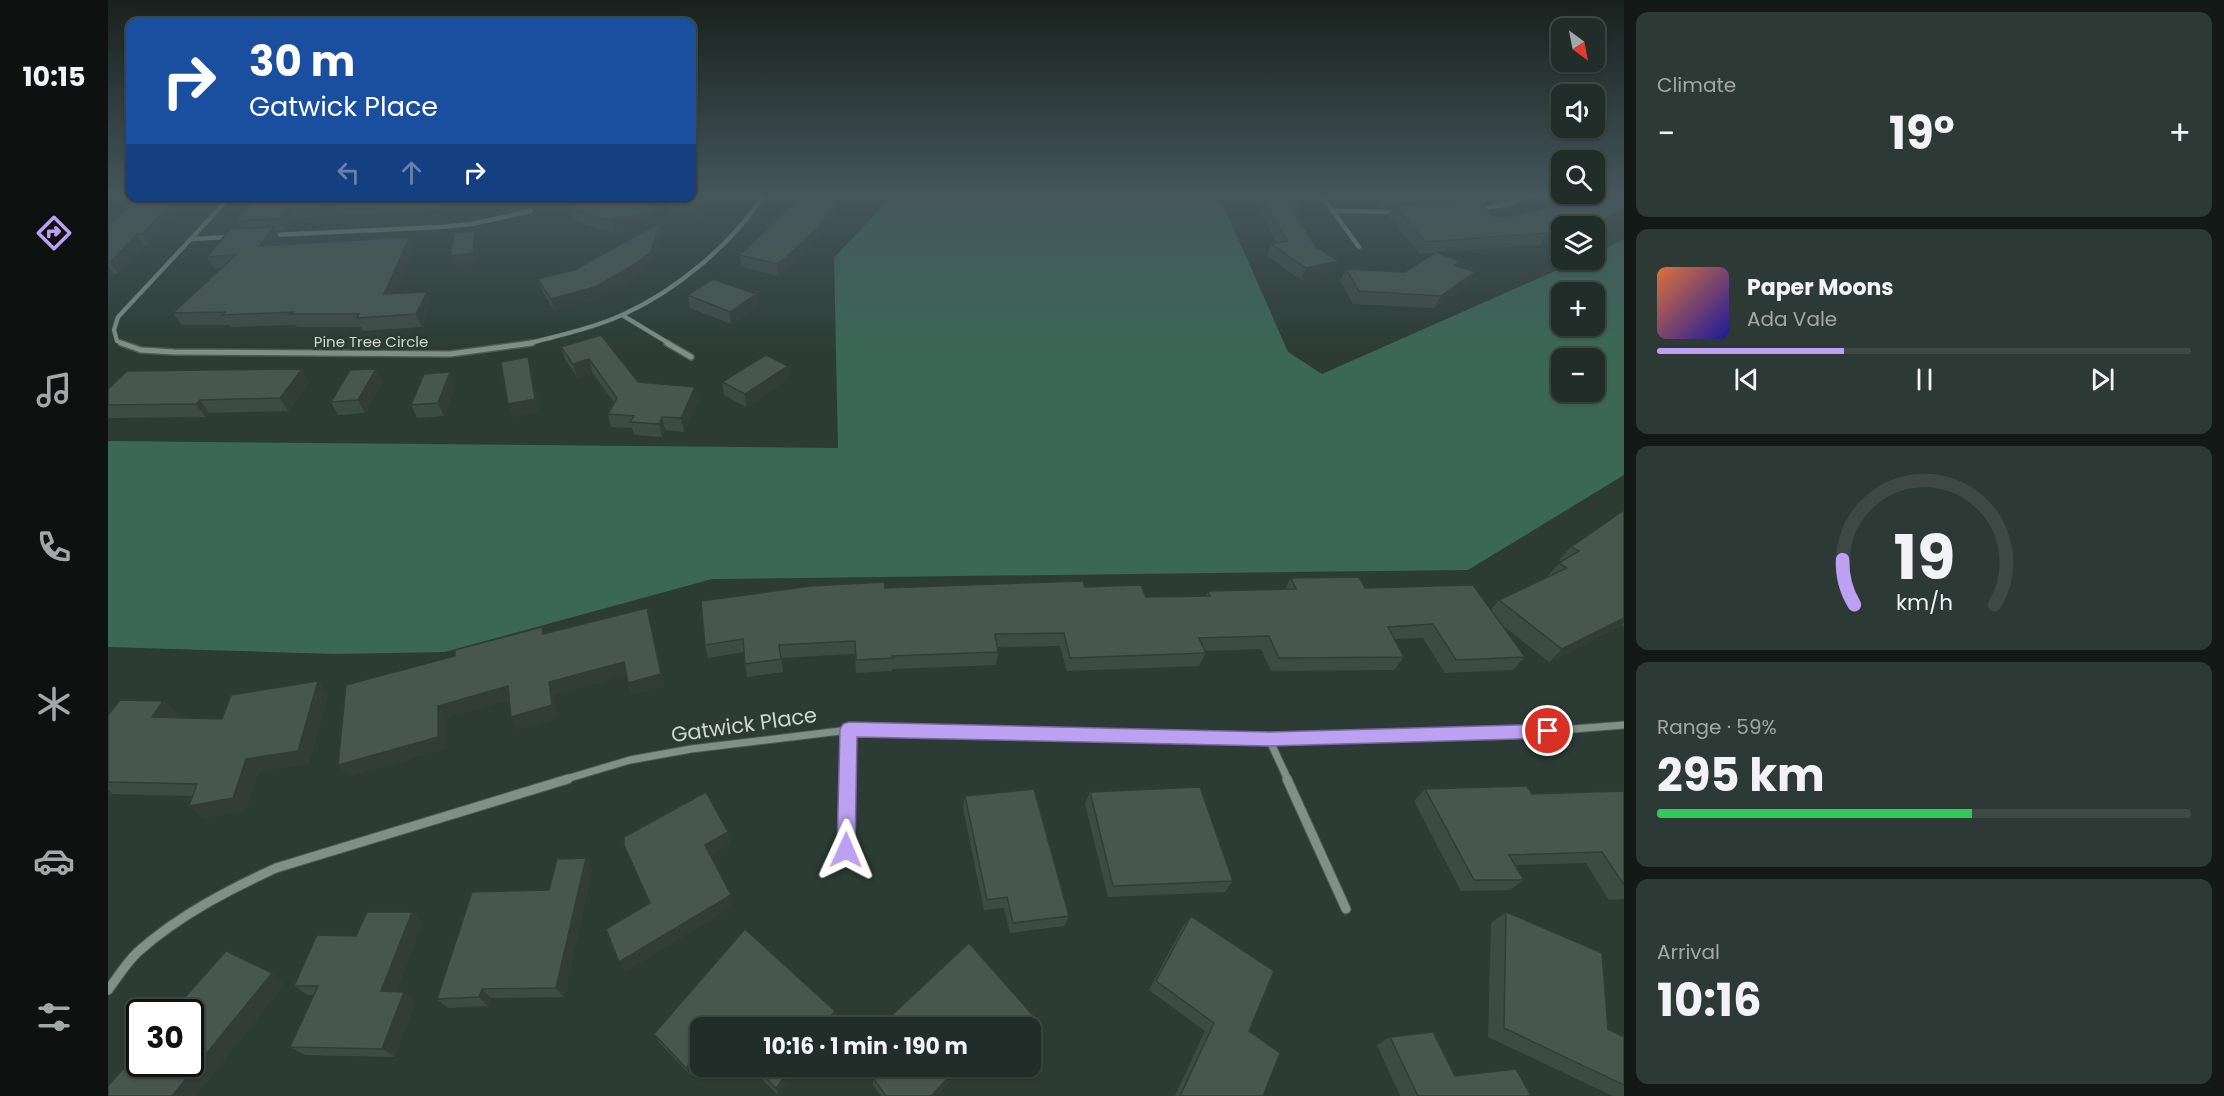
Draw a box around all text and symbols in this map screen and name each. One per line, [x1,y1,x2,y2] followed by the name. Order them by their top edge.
[1551,18,1605,72] north arrow
[1551,18,1605,402] map controls
[249,32,355,91] text: 30 m
[150,42,228,120] icon: right
[22,58,86,95] text: 10:15
[1657,71,1736,99] text: Climate
[1551,84,1605,138] button: sound
[249,88,438,125] text: Gatwick Place
[1889,102,1955,165] text: 19°
[1657,110,1675,157] text: −
[2168,110,2191,157] text: +
[1551,150,1605,204] button: search
[332,156,365,189] icon: left
[395,156,428,189] icon: ahead
[458,156,491,189] icon: right
[33,212,75,254] icon: directions
[1551,216,1605,270] button: layers
[1747,272,1894,303] text: Paper Moons
[1551,282,1605,336] button: +
[1747,305,1837,333] text: Ada Vale
[314,331,428,352] street label: Pine Tree Circle
[1551,348,1605,402] button: −
[1730,363,1763,396] icon: previous
[1908,363,1941,396] icon: pause
[2086,363,2119,396] icon: next
[33,369,75,411] icon: music
[1893,513,1955,601] text: 19
[33,526,75,568] icon: phone
[1895,587,1953,618] text: km/h
[33,683,75,725] icon: climate
[669,700,819,749] street label: Gatwick Place
[1522,705,1573,756] pin
[1657,713,1777,741] text: Range · 59%
[1531,714,1564,747] icon: arrive
[1657,744,1825,807] text: 295 km
[814,818,878,882] position arrow
[33,840,75,882] icon: car
[1657,938,1720,966] text: Arrival
[1657,969,1762,1032] text: 10:16
[33,996,75,1038] icon: filters
[126,999,204,1077] speed limit sign: 30
[763,1031,968,1062] text: 10:16 · 1 min · 190 m

